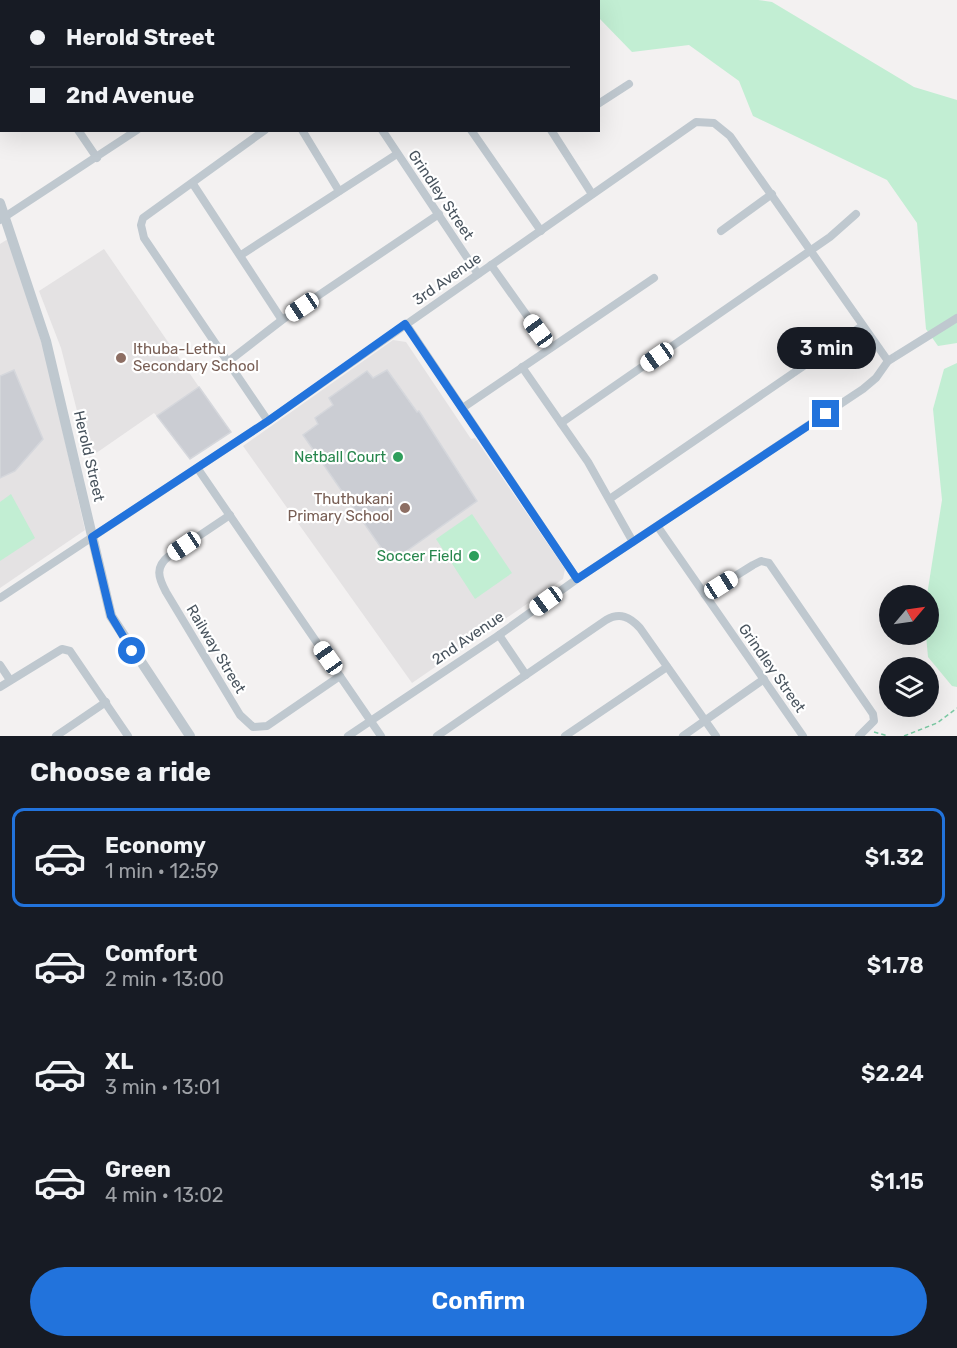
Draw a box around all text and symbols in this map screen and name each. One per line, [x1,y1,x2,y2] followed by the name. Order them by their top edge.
[66,24,215,51] text: Herold Street
[66,82,194,109] text: 2nd Avenue
[404,147,478,243] street label: Grindley Street
[409,249,485,309] street label: 3rd Avenue
[282,289,322,325] car
[520,311,556,351] car
[776,327,876,369] callout: 3 min
[800,336,853,360] text: 3 min
[637,339,677,375] car
[133,340,259,375] place label: Ithuba-Lethu Secondary School
[114,351,128,365] marker: Ithuba-Lethu Secondary School
[812,400,839,427] route end
[70,409,108,503] street label: Herold Street
[294,448,386,466] place label: Netball Court
[391,450,405,464] marker: Netball Court
[288,490,393,525] place label: Thuthukani Primary School
[398,501,412,515] marker: Thuthukani Primary School
[164,528,204,564] car
[377,547,462,565] place label: Soccer Field
[467,549,481,563] marker: Soccer Field
[701,568,741,602] car
[526,583,566,619] car
[879,585,939,645] north arrow
[879,585,939,717] map controls
[182,601,250,697] street label: Railway Street
[429,607,507,669] street label: 2nd Avenue
[735,620,809,716] street label: Grindley Street
[118,637,145,664] route start
[310,638,346,678] car
[879,657,939,717] button: layers
[30,756,211,788] text: Choose a ride
[33,831,87,885] icon: car
[105,832,206,859] text: Economy
[865,844,924,871] text: $1.32
[105,859,219,883] text: 1 min · 12:59
[33,939,87,993] icon: car
[105,940,197,967] text: Comfort
[867,952,924,979] text: $1.78
[105,967,224,991] text: 2 min · 13:00
[33,1047,87,1101] icon: car
[105,1048,133,1075] text: XL
[861,1060,924,1087] text: $2.24
[105,1075,220,1099] text: 3 min · 13:01
[33,1155,87,1209] icon: car
[105,1156,171,1183] text: Green
[870,1168,924,1195] text: $1.15
[105,1183,224,1207] text: 4 min · 13:02
[30,1267,927,1336] button: Confirm

